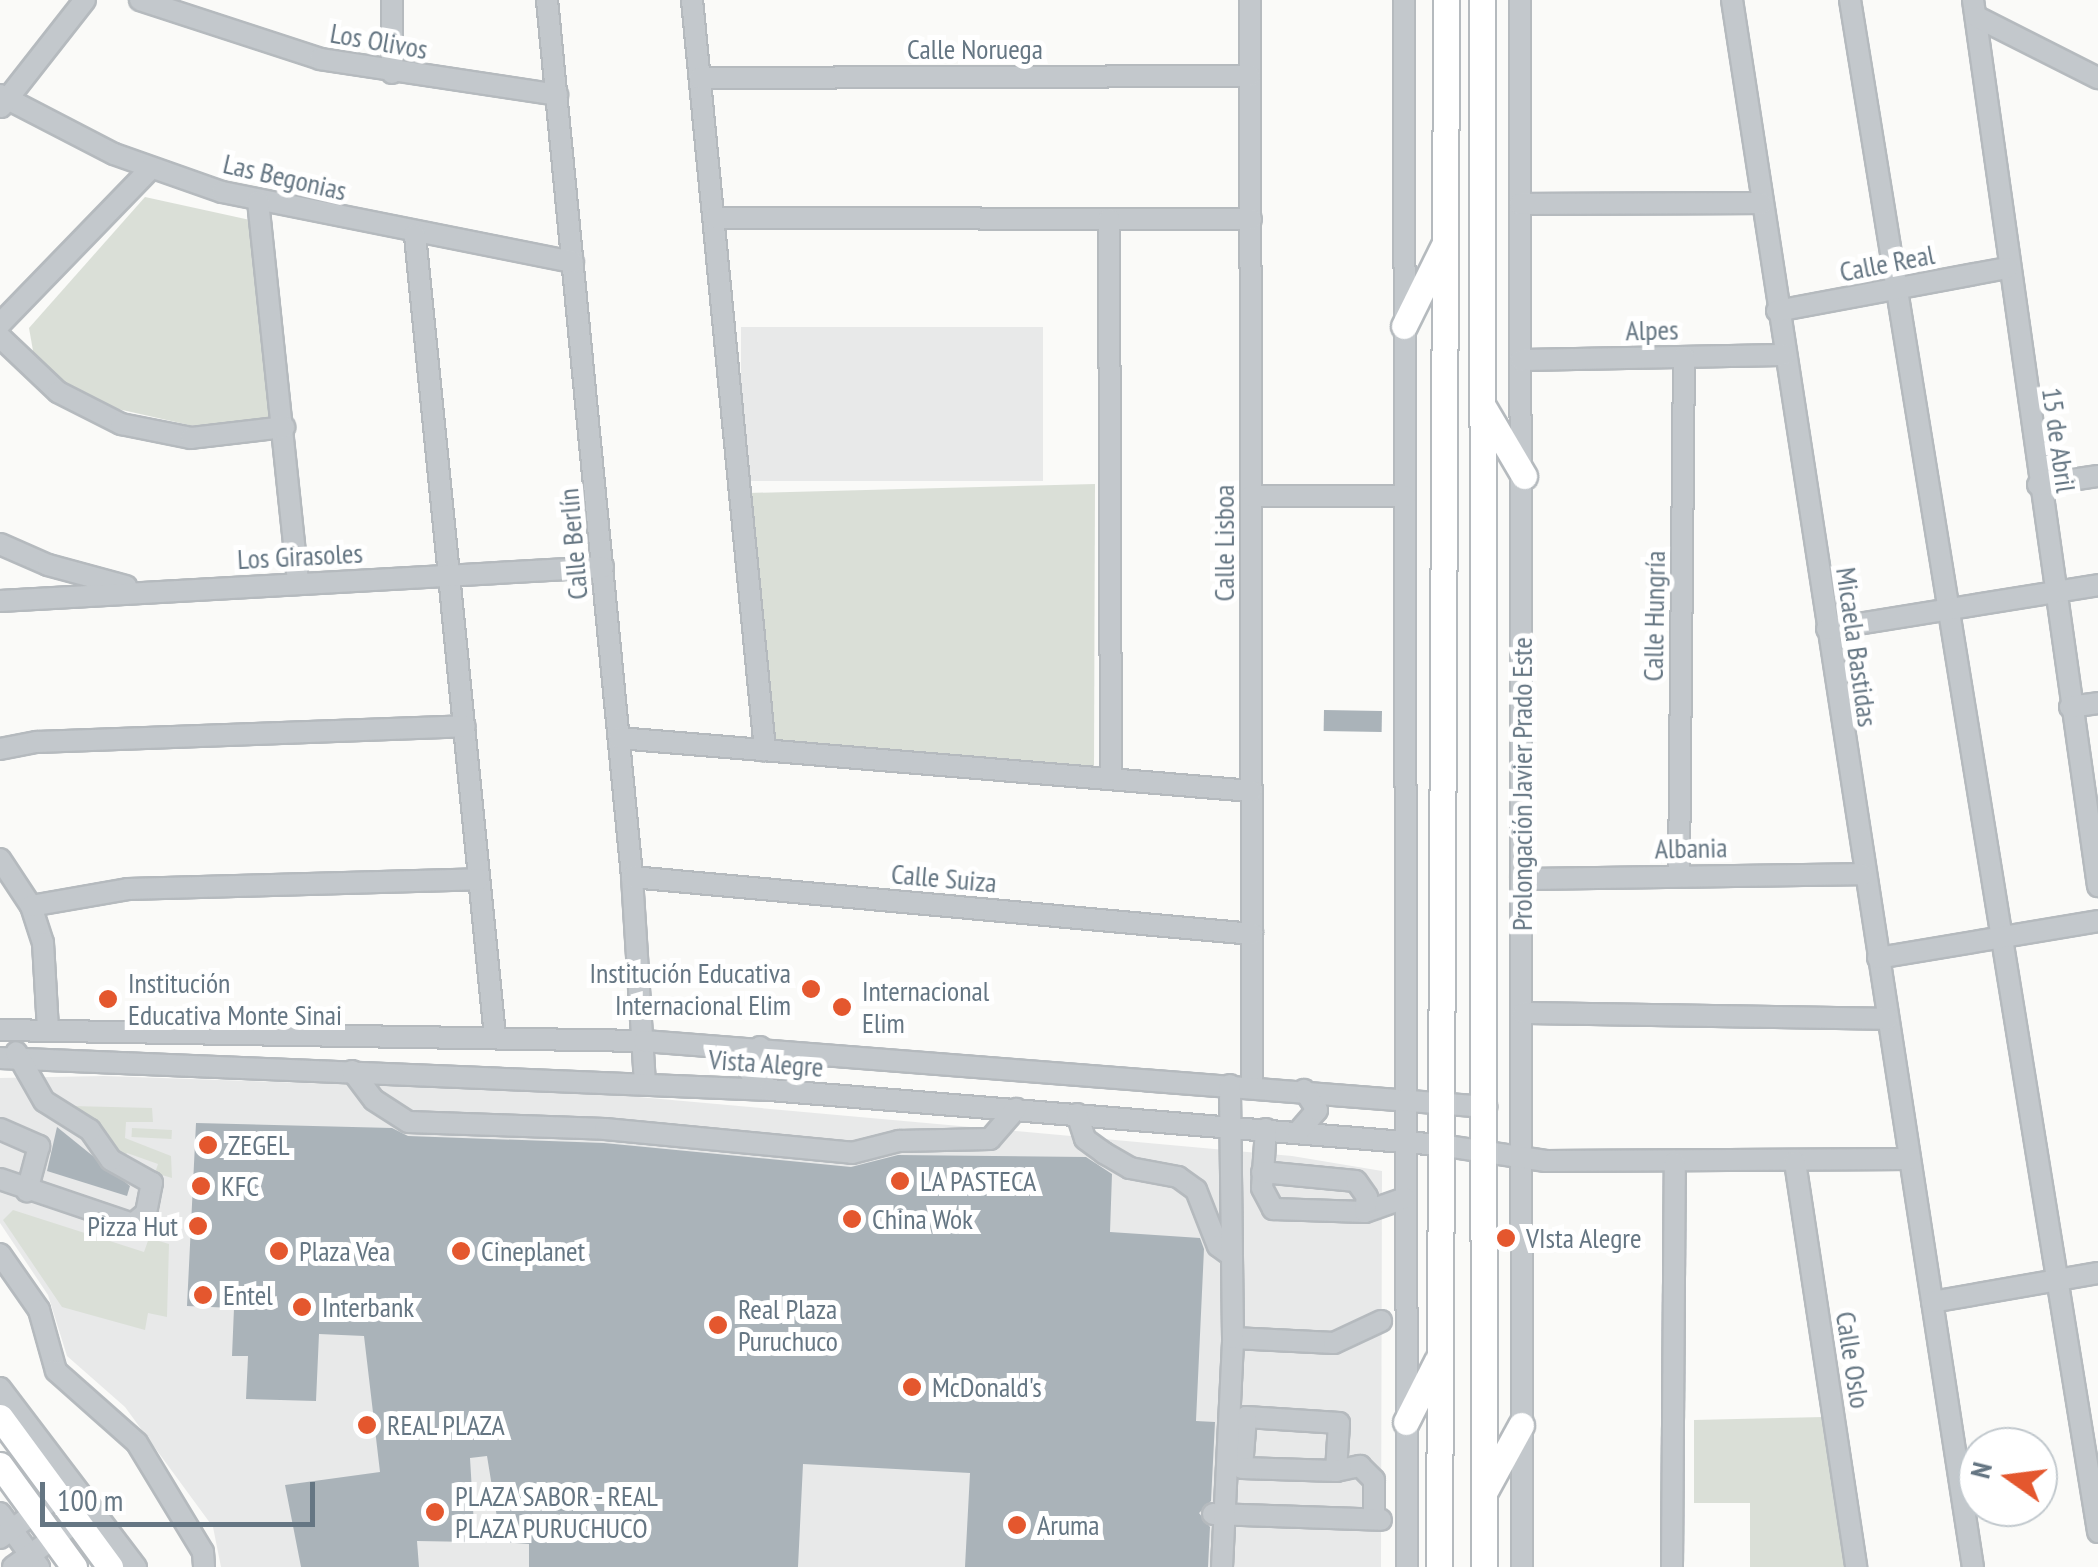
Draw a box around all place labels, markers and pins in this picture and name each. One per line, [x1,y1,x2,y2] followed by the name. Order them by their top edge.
[589,956,791,1022] place label: Institución Educativa Internacional Elim
[128,966,342,1032] place label: Institución Educativa Monte Sinai
[862,974,989,1040] place label: Internacional Elim
[800,978,822,1000] marker: Institución Educativa Internacional Elim
[97,988,119,1010] marker: Institución Educativa Monte Sinai
[831,996,853,1018] marker: Internacional Elim
[228,1128,290,1162] place label: ZEGEL
[197,1134,219,1156] marker: ZEGEL
[920,1164,1037,1198] place label: LA PASTECA
[221,1169,259,1203] place label: KFC
[889,1170,911,1192] marker: LA PASTECA
[190,1175,212,1197] marker: KFC
[872,1202,973,1236] place label: China Wok
[841,1208,863,1230] marker: China Wok
[87,1209,178,1243] place label: Pizza Hut
[187,1215,209,1237] marker: Pizza Hut
[1526,1221,1642,1255] place label: VIsta Alegre
[1495,1227,1517,1249] marker: VIsta Alegre
[299,1234,391,1268] place label: Plaza Vea
[481,1234,585,1268] place label: Cineplanet
[268,1240,290,1262] marker: Plaza Vea
[450,1240,472,1262] marker: Cineplanet
[223,1278,273,1312] place label: Entel
[192,1284,214,1306] marker: Entel
[322,1290,414,1324] place label: Interbank
[738,1292,838,1358] place label: Real Plaza Puruchuco
[291,1296,313,1318] marker: Interbank
[707,1314,729,1336] marker: Real Plaza Puruchuco
[932,1370,1042,1404] place label: McDonald's
[901,1376,923,1398] marker: McDonald's
[387,1408,506,1442] place label: REAL PLAZA
[356,1414,378,1436] marker: REAL PLAZA
[455,1479,661,1545] place label: PLAZA SABOR - REAL PLAZA PURUCHUCO
[424,1501,446,1523] marker: PLAZA SABOR - REAL PLAZA PURUCHUCO
[1037,1508,1099,1542] place label: Aruma
[1006,1514,1028,1536] marker: Aruma

